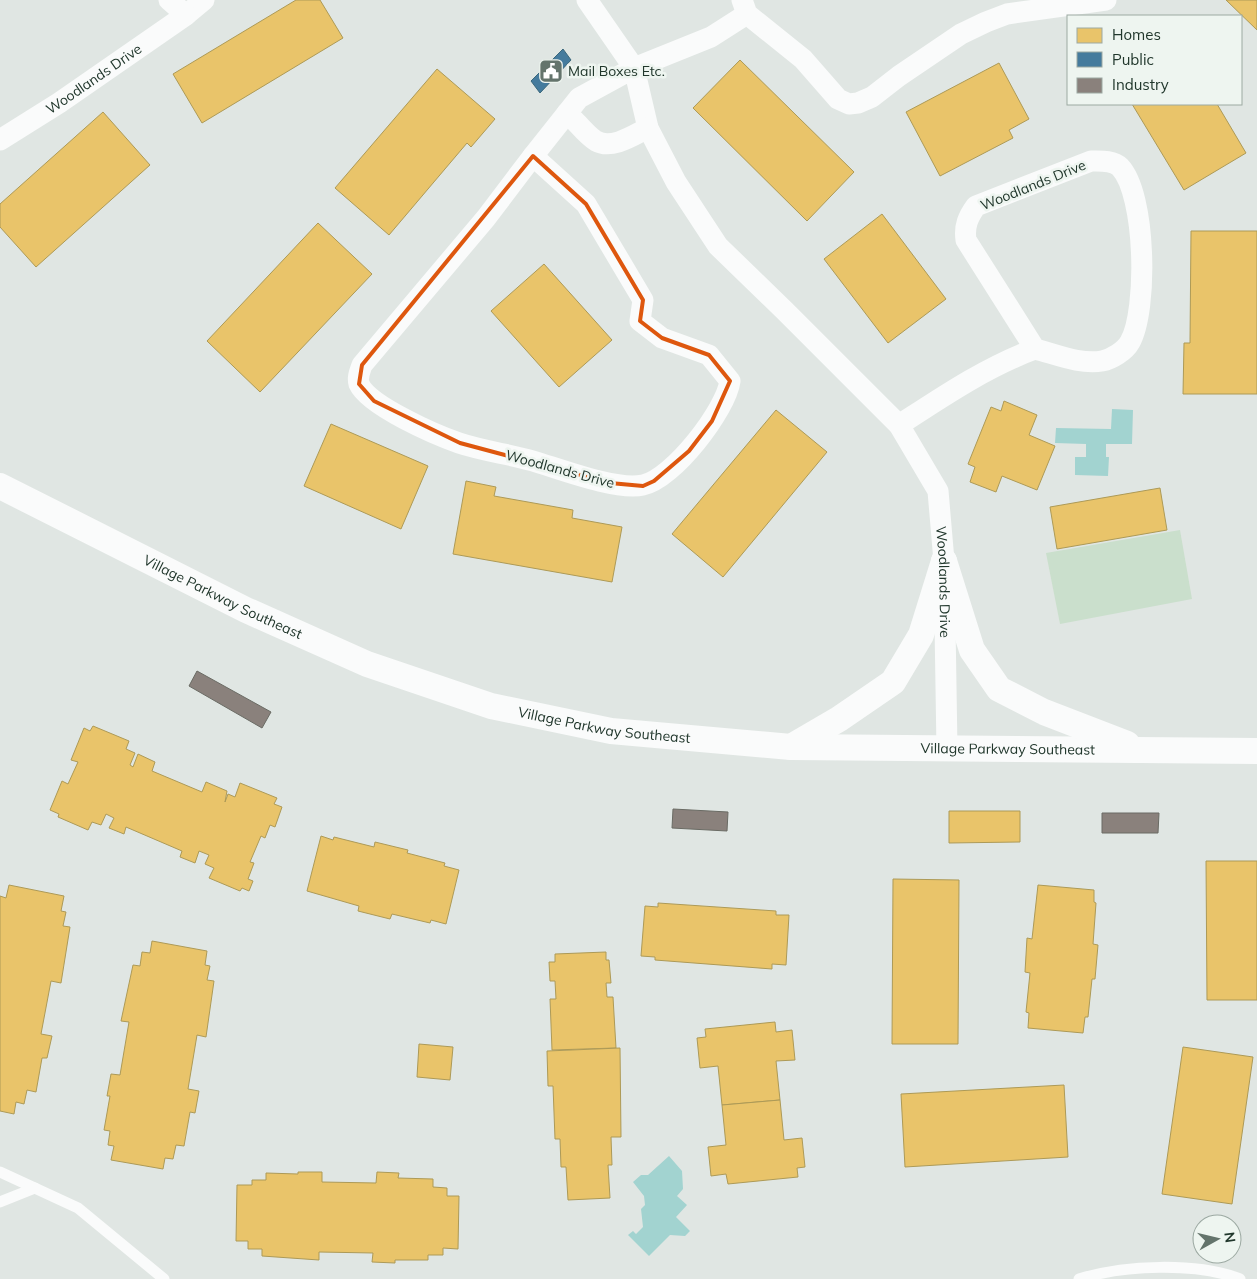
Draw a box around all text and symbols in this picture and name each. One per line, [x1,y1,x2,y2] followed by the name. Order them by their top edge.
[1067,15,1242,105] legend
[1112,25,1161,44] text: Homes
[43,40,145,118] street label: Woodlands Drive
[1112,50,1154,69] text: Public
[538,58,564,84] public building icon: Mail Boxes Etc.
[568,62,665,80] place label: Mail Boxes Etc.
[1112,75,1169,94] text: Industry
[978,156,1088,214] street label: Woodlands Drive
[504,446,616,492] street label: Woodlands Drive
[932,525,954,638] street label: Woodlands Drive
[140,551,305,643] street label: Village Parkway Southeast
[516,703,691,747] street label: Village Parkway Southeast
[921,739,1095,759] street label: Village Parkway Southeast
[1192,1214,1242,1264] north arrow
[1220,1231,1240,1244] text: N

